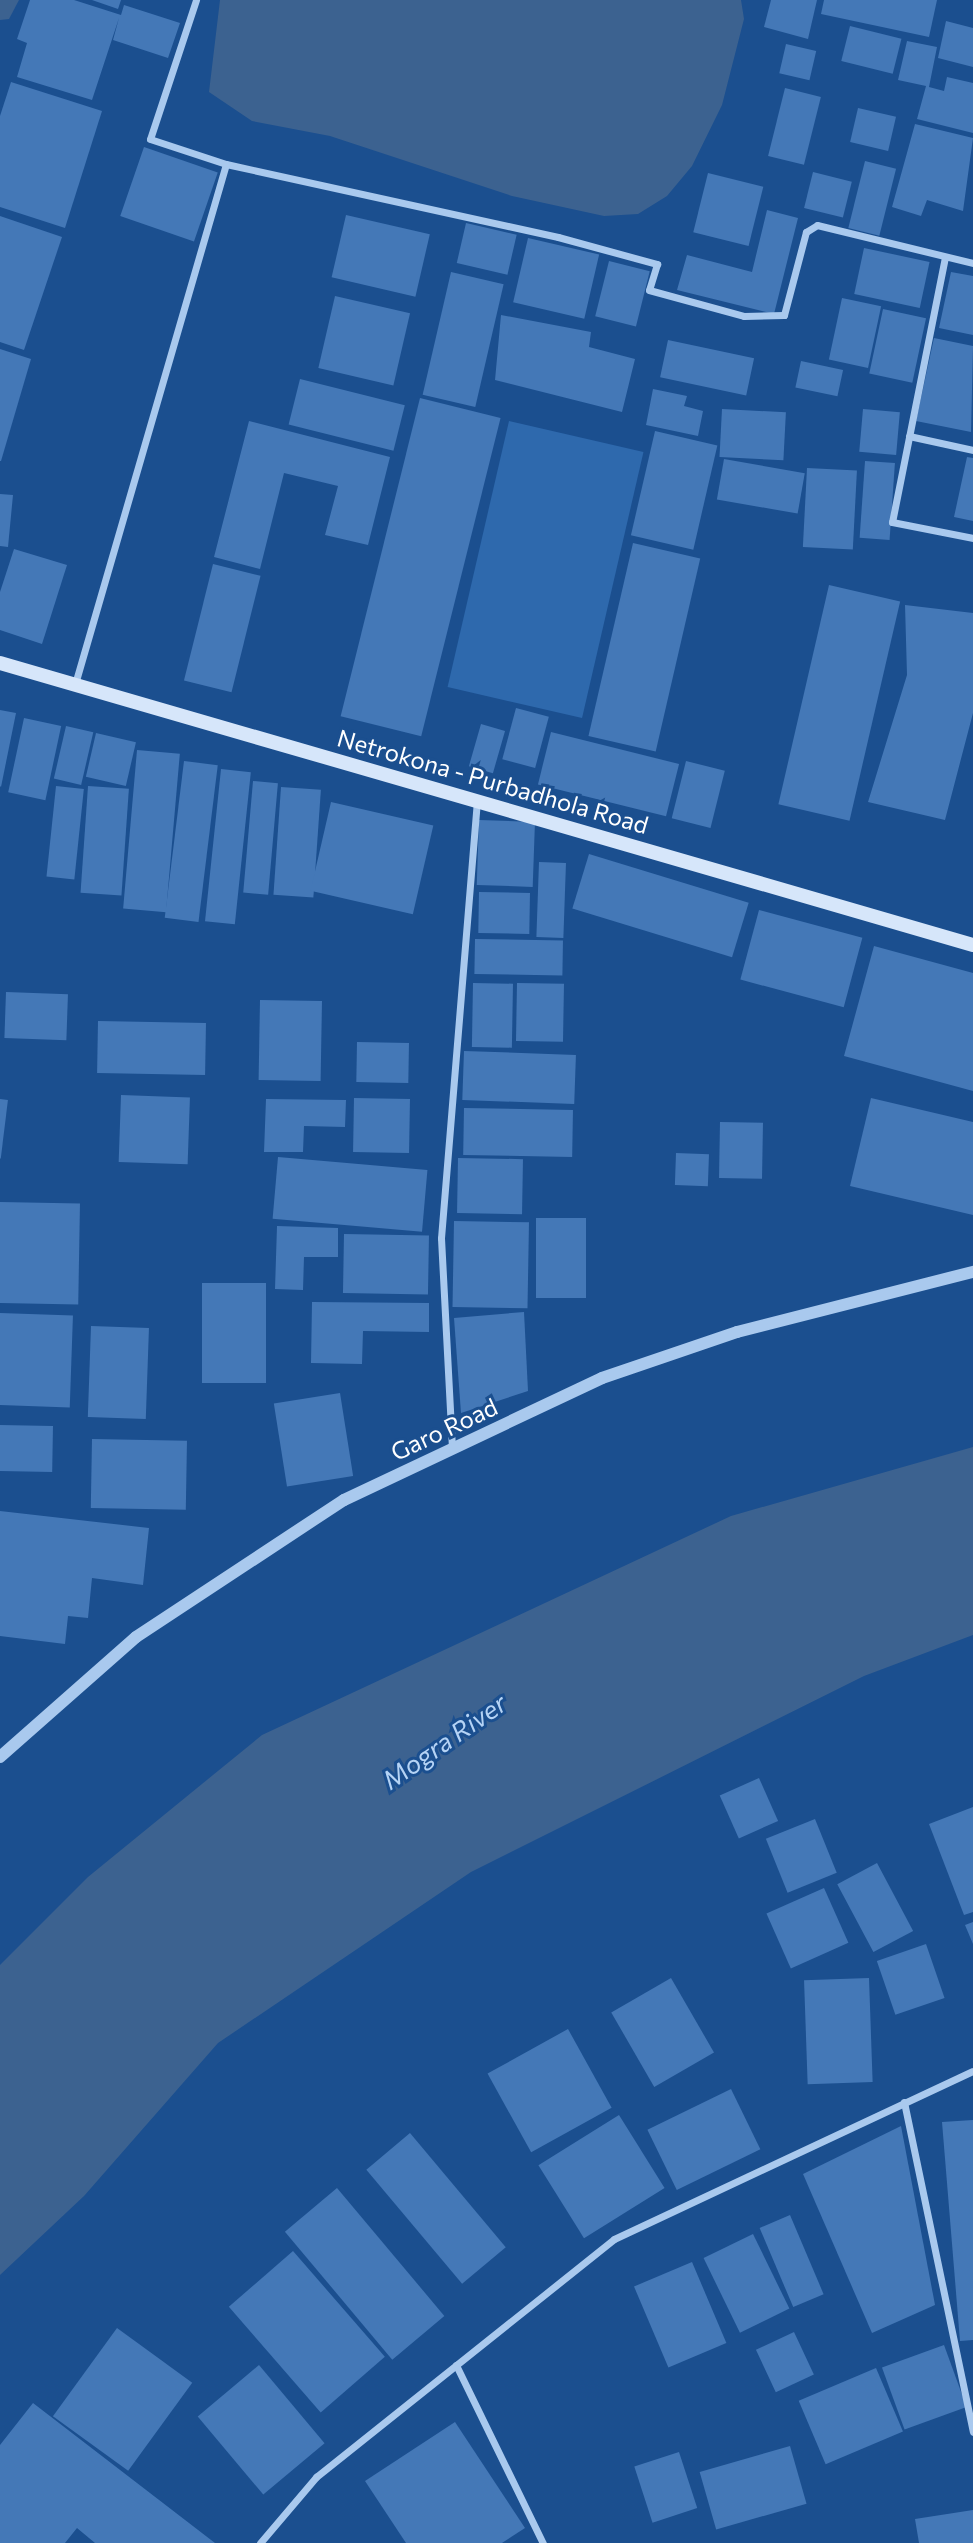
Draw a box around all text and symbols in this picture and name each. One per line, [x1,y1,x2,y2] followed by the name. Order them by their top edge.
[334,723,652,839] street label: Netrokona - Purbadhola Road
[386,1392,502,1466] street label: Garo Road
[376,1687,512,1795] water label: Mogra River

